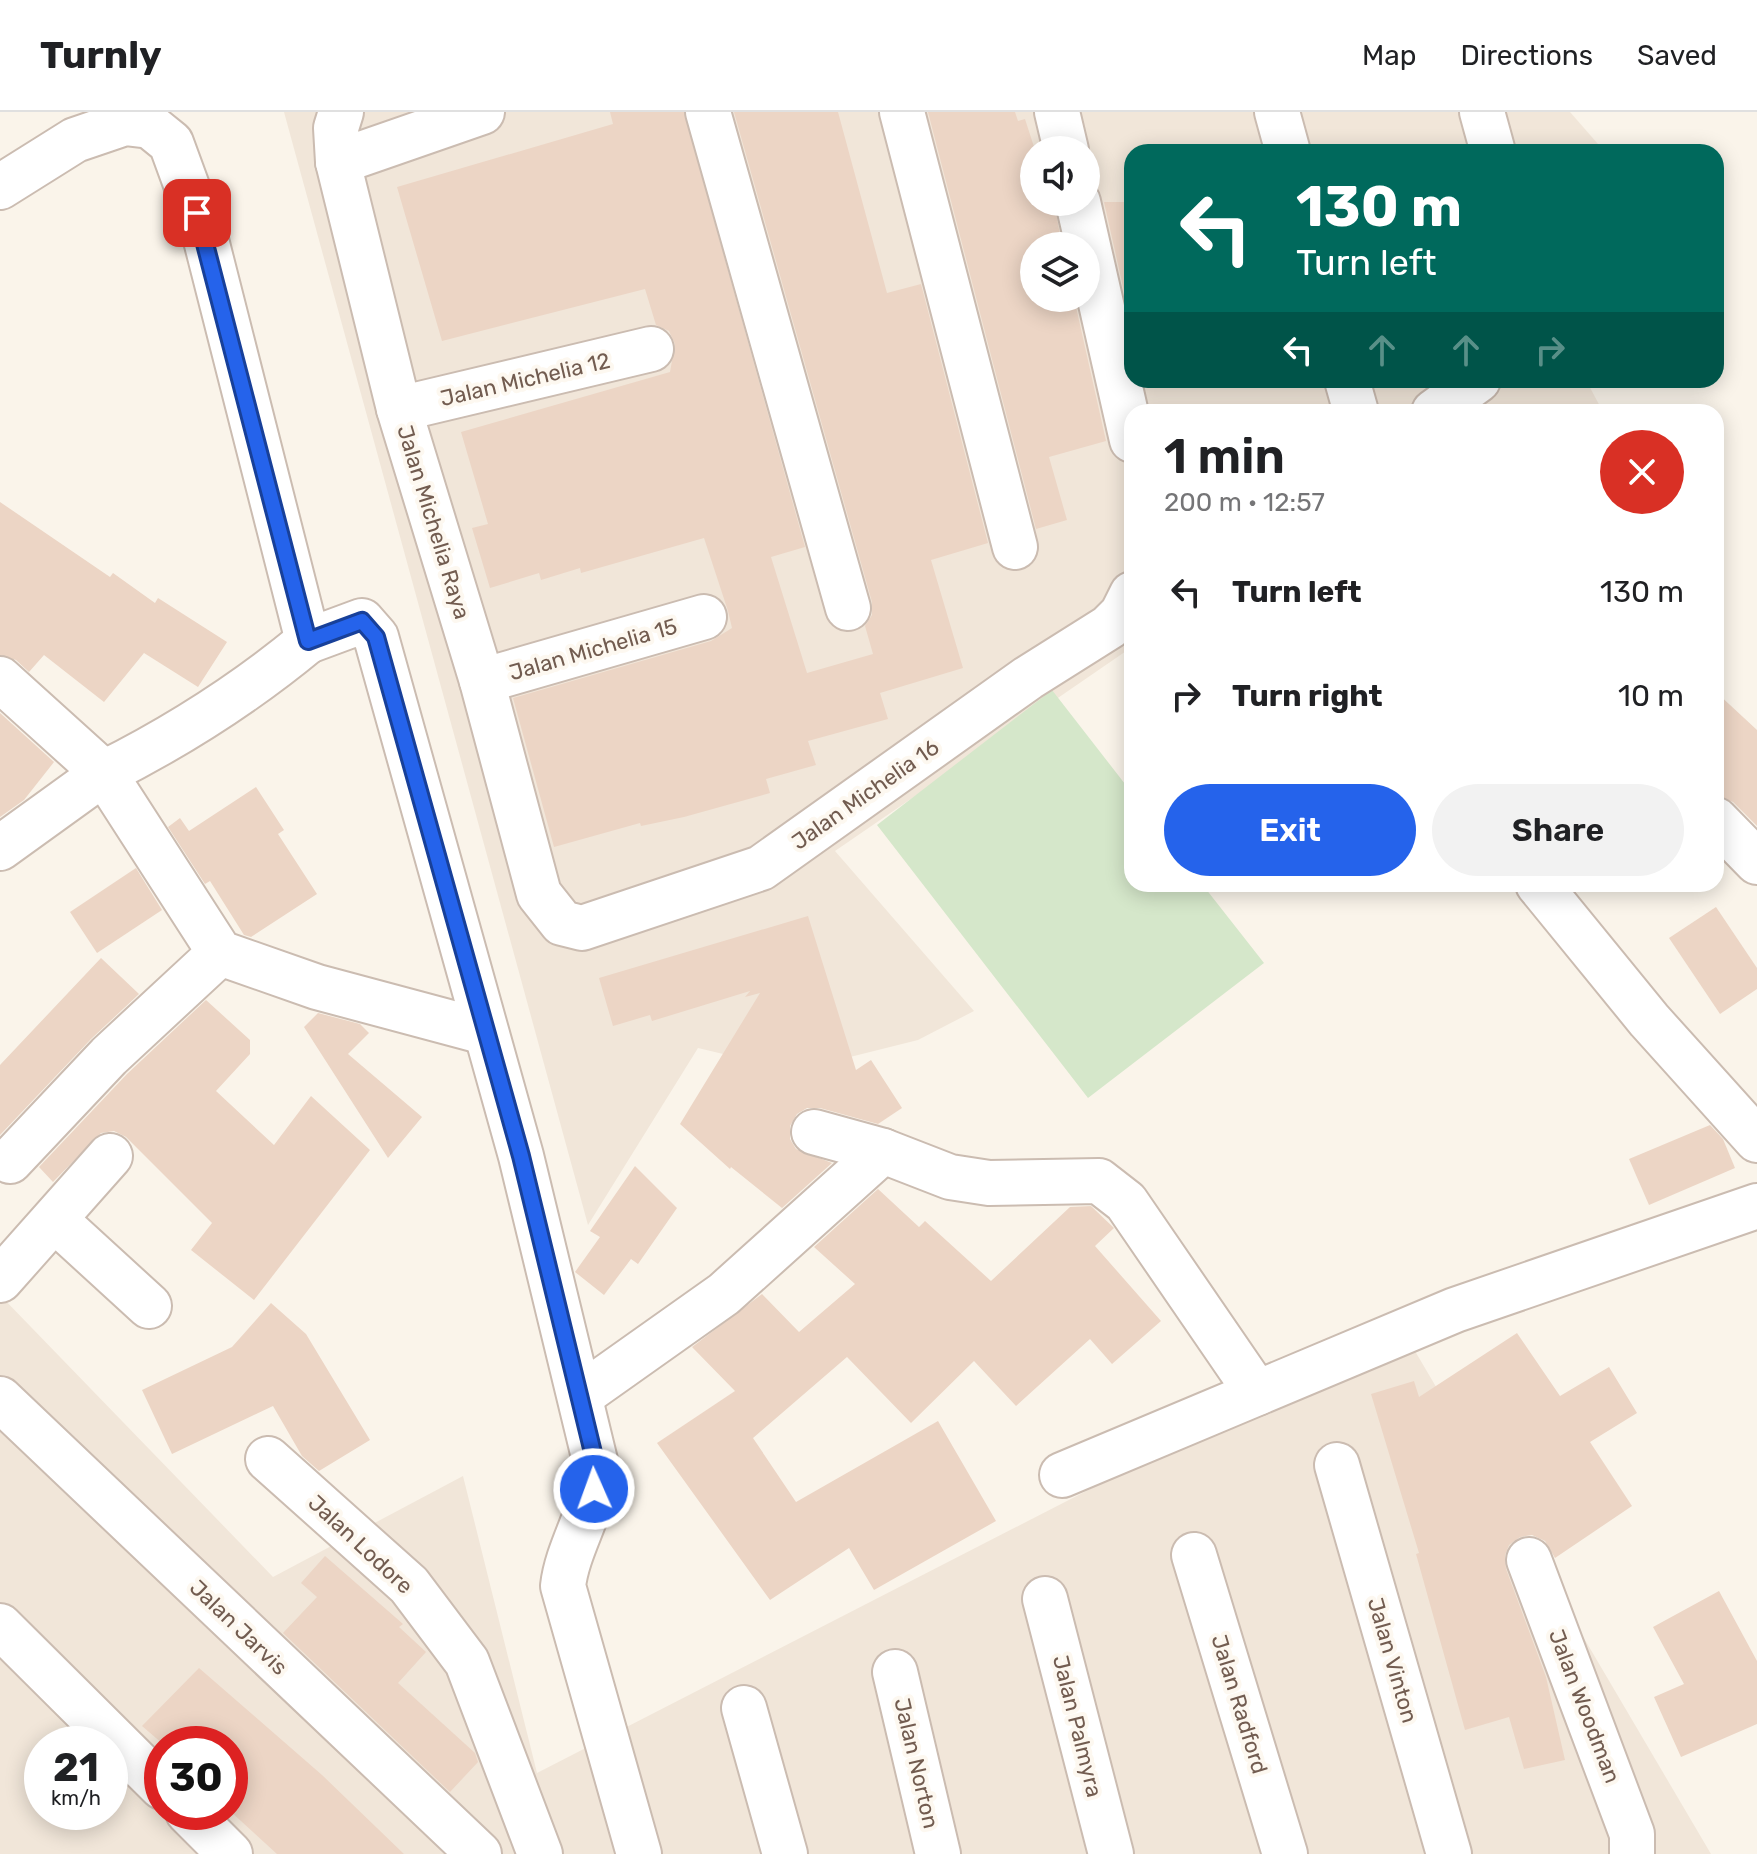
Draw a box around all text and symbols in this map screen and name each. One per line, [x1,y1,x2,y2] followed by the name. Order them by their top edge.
[40,32,162,78] text: Turnly
[1362,39,1416,72] text: Map
[1460,39,1593,72] text: Directions
[1637,39,1717,72] text: Saved
[1020,136,1100,312] map controls
[1020,136,1100,216] button: sound
[1296,174,1462,240] text: 130 m
[1164,176,1268,280] icon: left
[163,179,231,247] pin
[175,191,219,235] icon: arrive
[1020,232,1100,312] button: layers
[1296,241,1437,284] text: Turn left
[1276,328,1320,372] icon: left
[1360,328,1404,372] icon: ahead
[1444,328,1488,372] icon: ahead
[1528,328,1572,372] icon: right
[438,347,613,412] street label: Jalan Michelia 12
[391,422,476,622] street label: Jalan Michelia Raya
[1164,428,1285,485] text: 1 min
[1600,430,1684,514] button: close
[1164,487,1325,518] text: 200 m · 12:57
[1164,570,1208,614] icon: left
[1232,574,1362,610] text: Turn left
[1600,574,1684,610] text: 130 m
[506,613,680,686] street label: Jalan Michelia 15
[1164,674,1208,718] icon: right
[1232,678,1383,714] text: Turn right
[1618,678,1684,714] text: 10 m
[786,734,944,855] street label: Jalan Michelia 16
[1164,784,1416,876] button: Exit
[1432,784,1684,876] button: Share
[552,1447,636,1531] position arrow
[303,1489,419,1600] street label: Jalan Lodore
[184,1574,293,1681] street label: Jalan Jarvis
[1362,1594,1423,1726] street label: Jalan Vinton
[1543,1626,1626,1787] street label: Jalan Woodman
[1206,1631,1273,1777] street label: Jalan Radford
[1047,1652,1108,1800] street label: Jalan Palmyra
[888,1695,945,1831] street label: Jalan Norton
[144,1726,248,1830] speed limit sign: 30
[53,1744,99,1791] text: 21
[51,1786,101,1810] text: km/h

